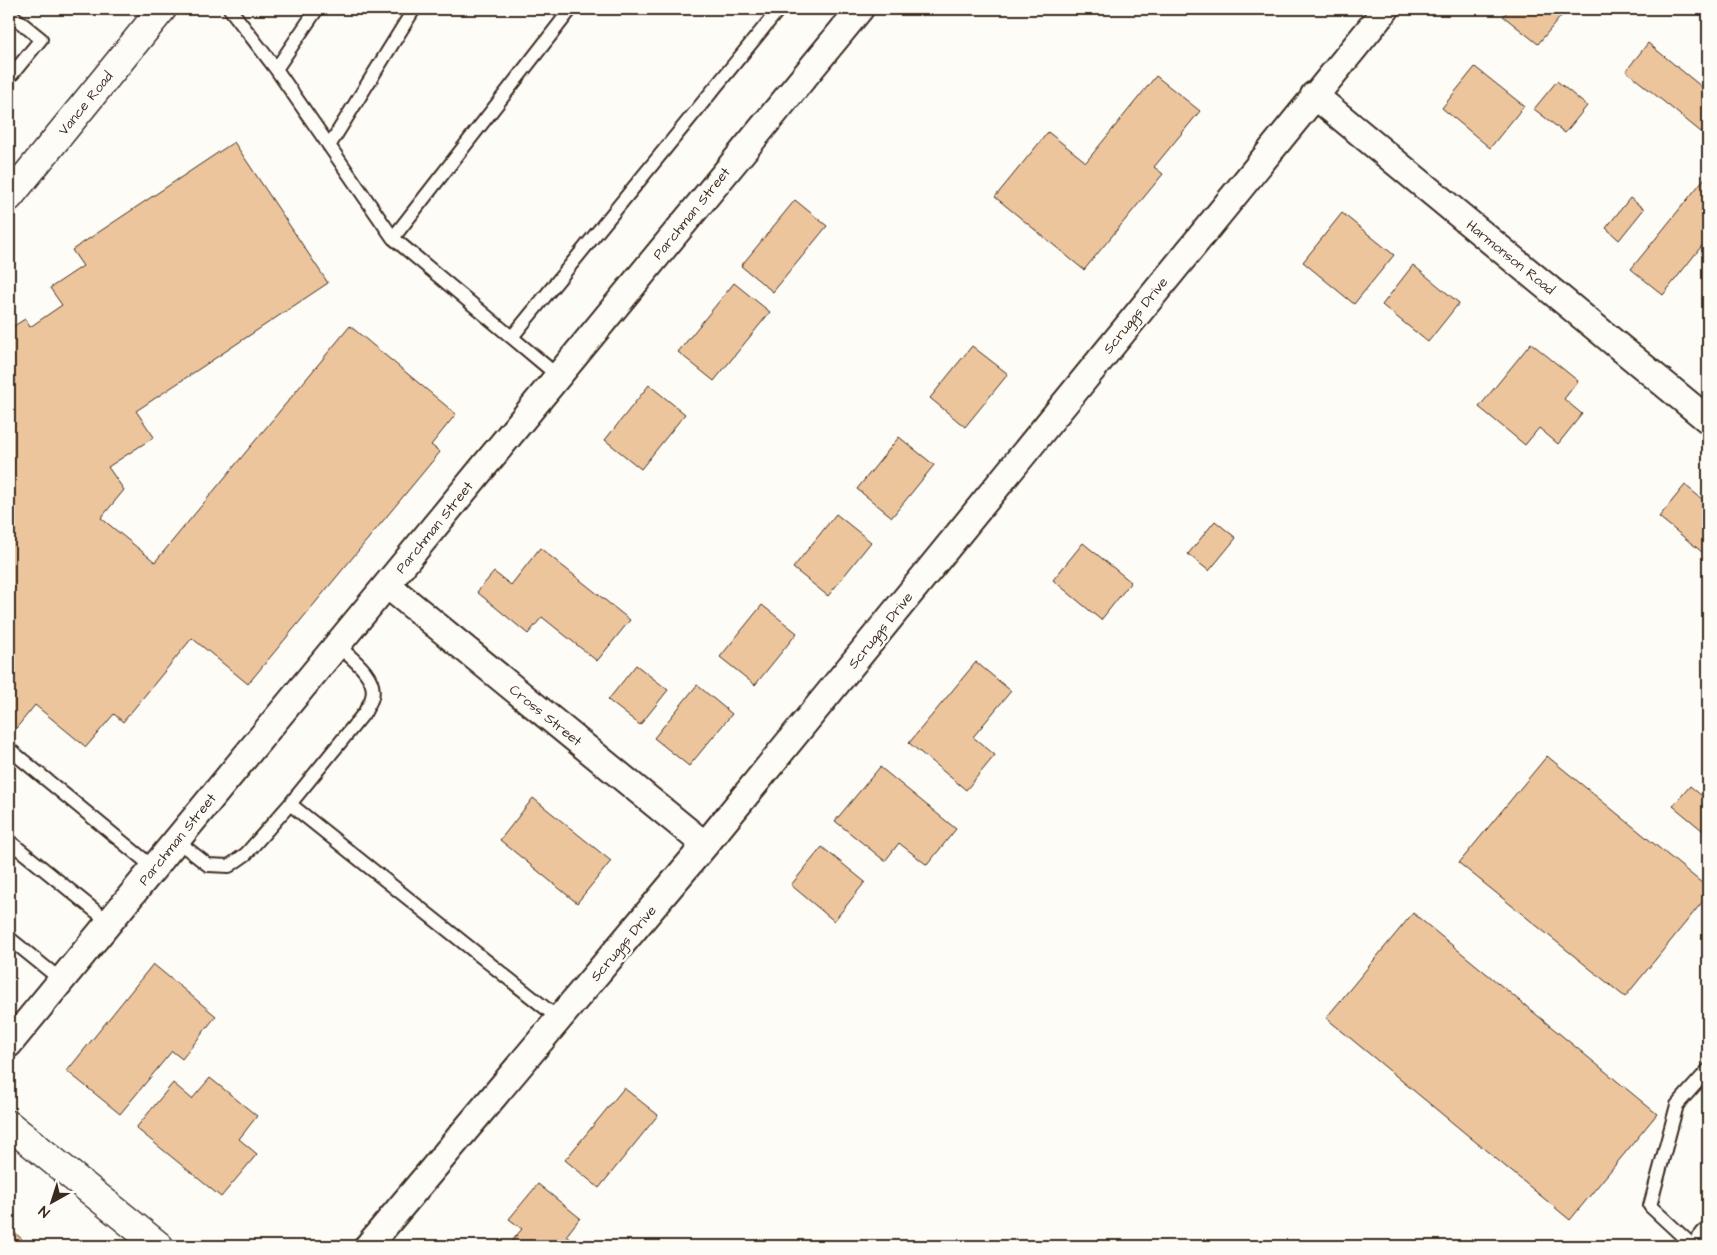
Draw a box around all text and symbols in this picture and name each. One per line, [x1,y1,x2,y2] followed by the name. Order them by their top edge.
[54,67,118,140] street label: Vance Road
[648,163,735,264] street label: Parchman Street
[1462,216,1559,300] street label: Harmonson Road
[1099,273,1173,358] street label: Scruggs Drive
[391,477,478,578] street label: Parchman Street
[844,588,918,673] street label: Scruggs Drive
[505,680,586,752] street label: Cross Street
[134,789,221,890] street label: Parchman Street
[586,901,662,986] street label: Scruggs Drive
[28,1178,78,1228] north arrow
[35,1201,54,1222] text: N

